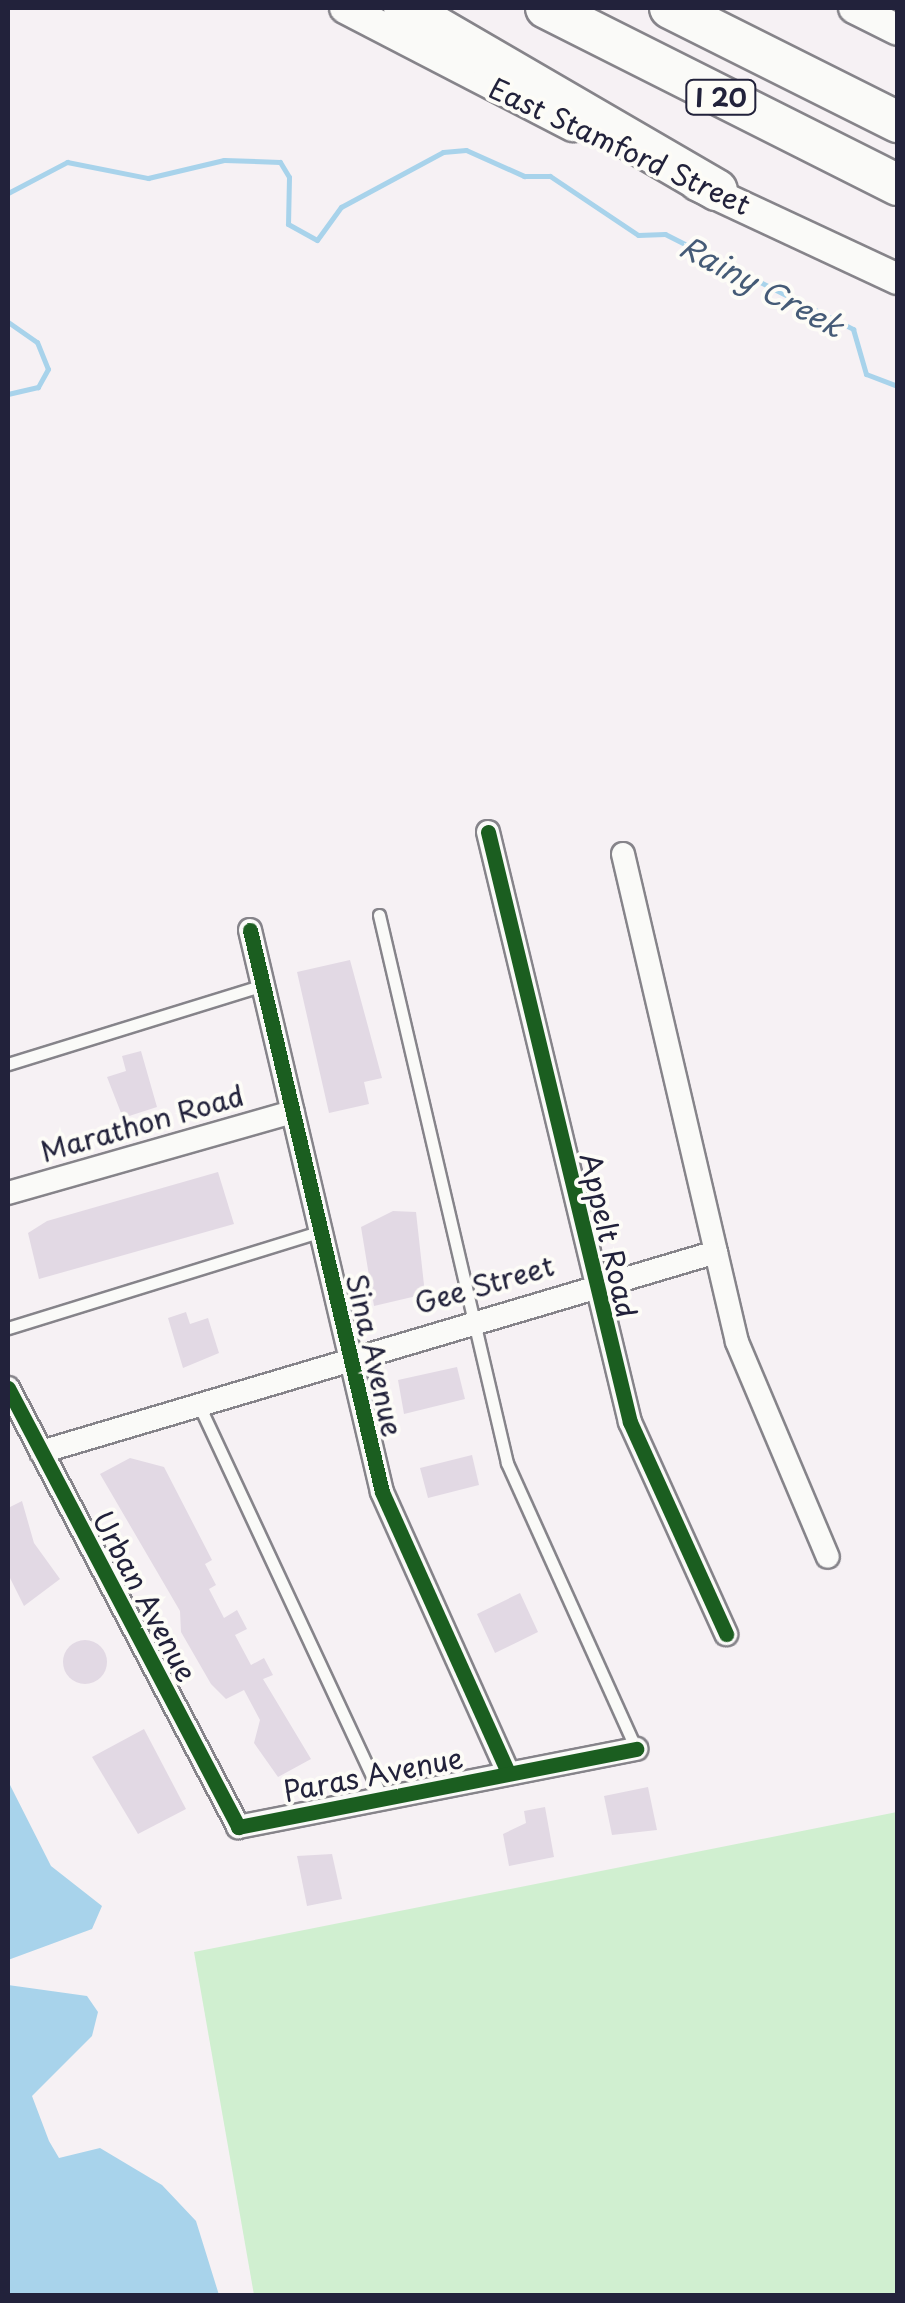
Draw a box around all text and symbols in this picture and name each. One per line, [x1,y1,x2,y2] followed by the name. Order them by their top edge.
[483,70,757,222] street label: East Stamford Street
[684,77,758,117] road number: I 20
[674,228,850,344] water label: Rainy Creek
[36,1078,248,1168] street label: Marathon Road
[574,1150,644,1320] street label: Appelt Road
[409,1248,559,1320] street label: Gee Street
[340,1271,410,1439] street label: Sina Avenue
[86,1504,204,1688] street label: Urban Avenue
[281,1740,465,1808] street label: Paras Avenue

